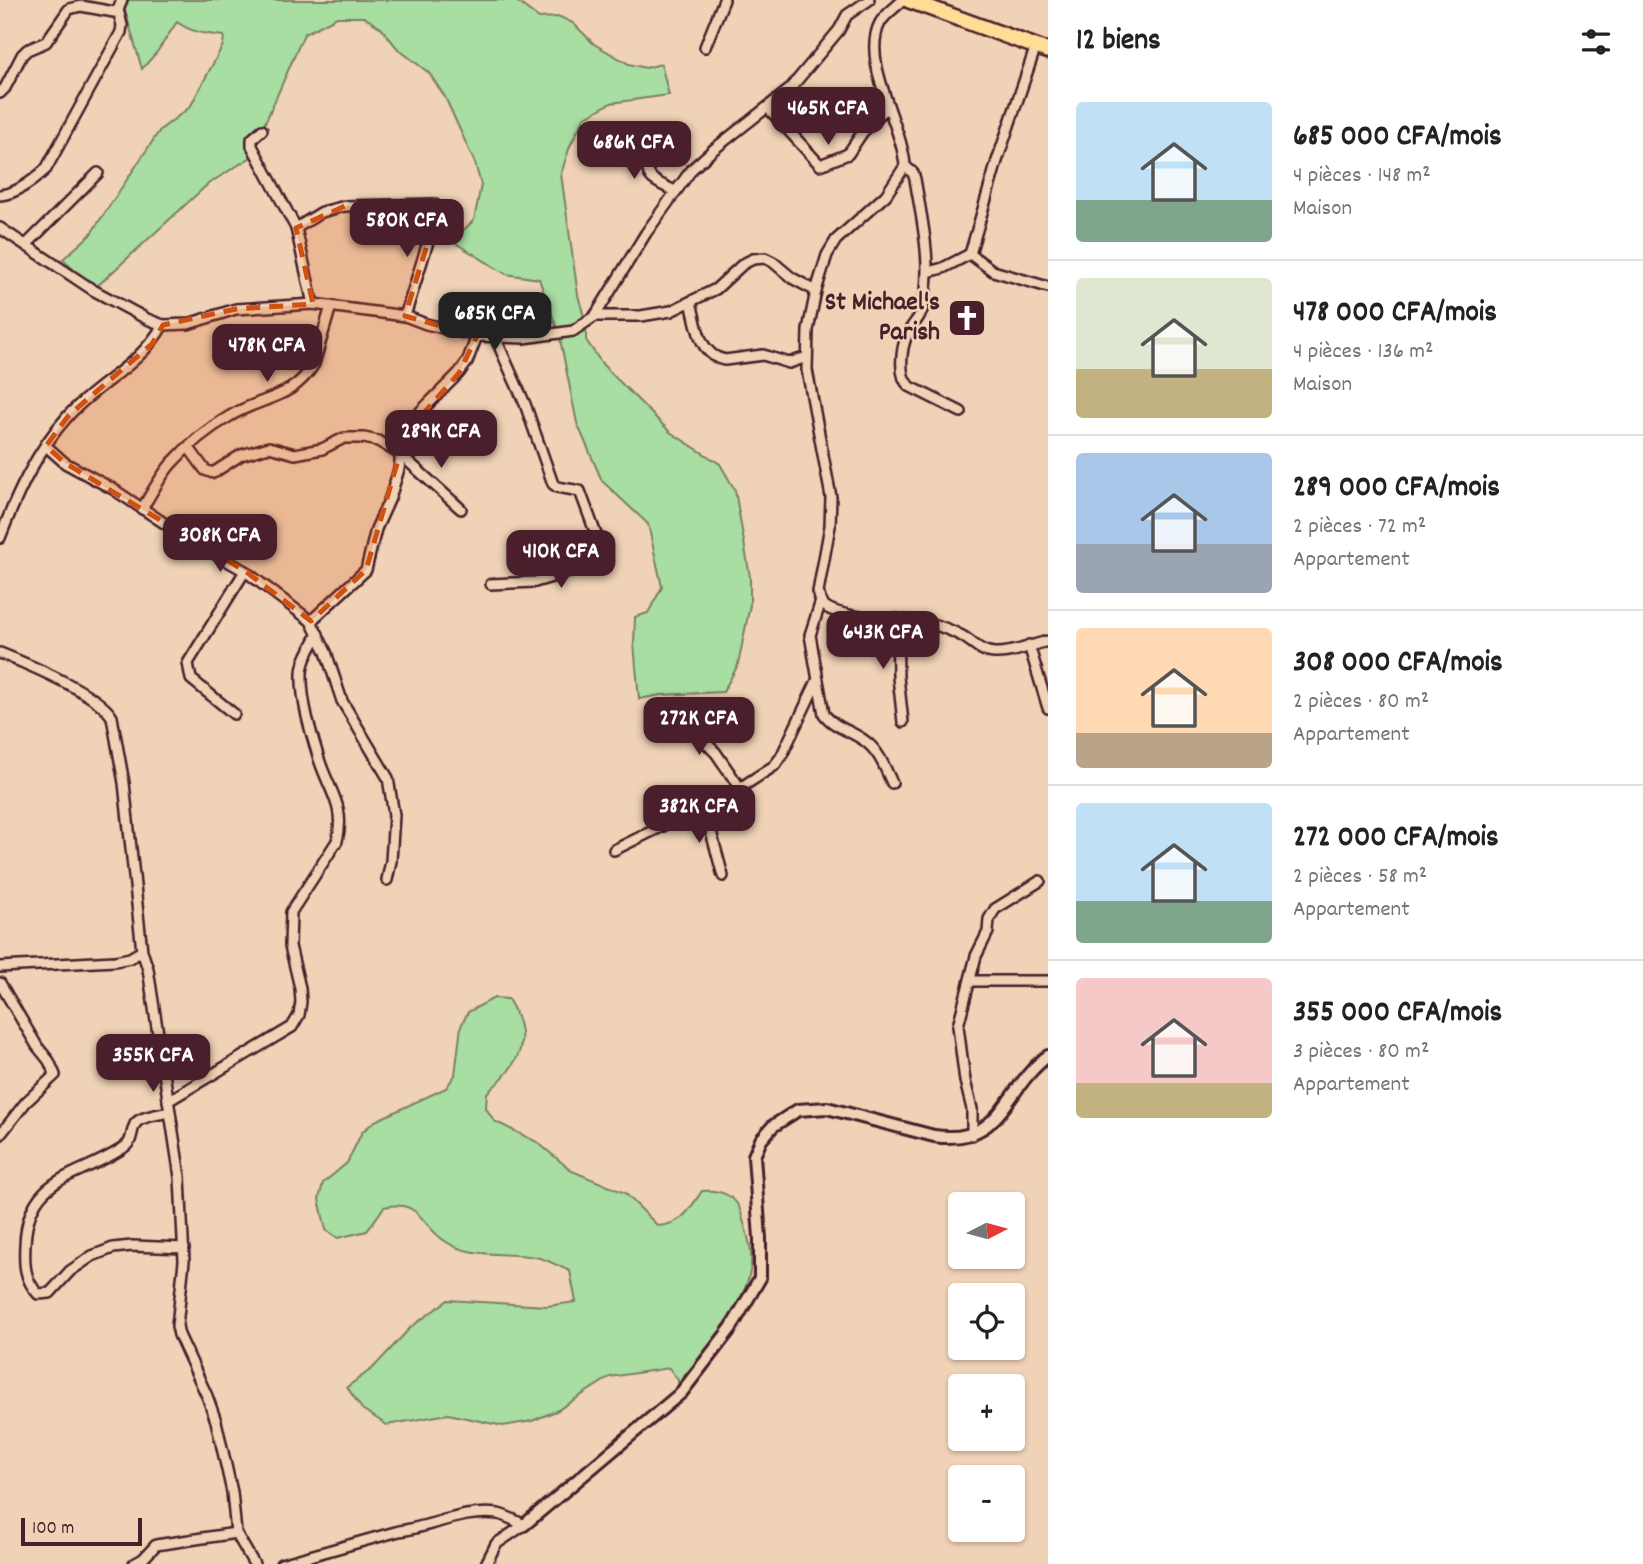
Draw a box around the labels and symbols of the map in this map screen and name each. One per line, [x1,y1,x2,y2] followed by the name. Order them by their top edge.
[756,88,900,147] pin: 465K CFA
[562,122,706,181] pin: 686K CFA
[335,200,479,259] pin: 580K CFA
[825,285,940,352] place label: St Michael's Parish
[423,292,567,352] pin: 685K CFA
[946,297,988,339] church icon: St Michael's Parish
[195,324,339,384] pin: 478K CFA
[369,410,513,470] pin: 289K CFA
[148,514,292,574] pin: 308K CFA
[489,530,633,590] pin: 410K CFA
[811,612,955,671] pin: 643K CFA
[627,698,771,757] pin: 272K CFA
[627,786,771,845] pin: 382K CFA
[81,1034,225,1094] pin: 355K CFA
[948,1192,1026,1269] north arrow
[21,1515,142,1547] scale bar

